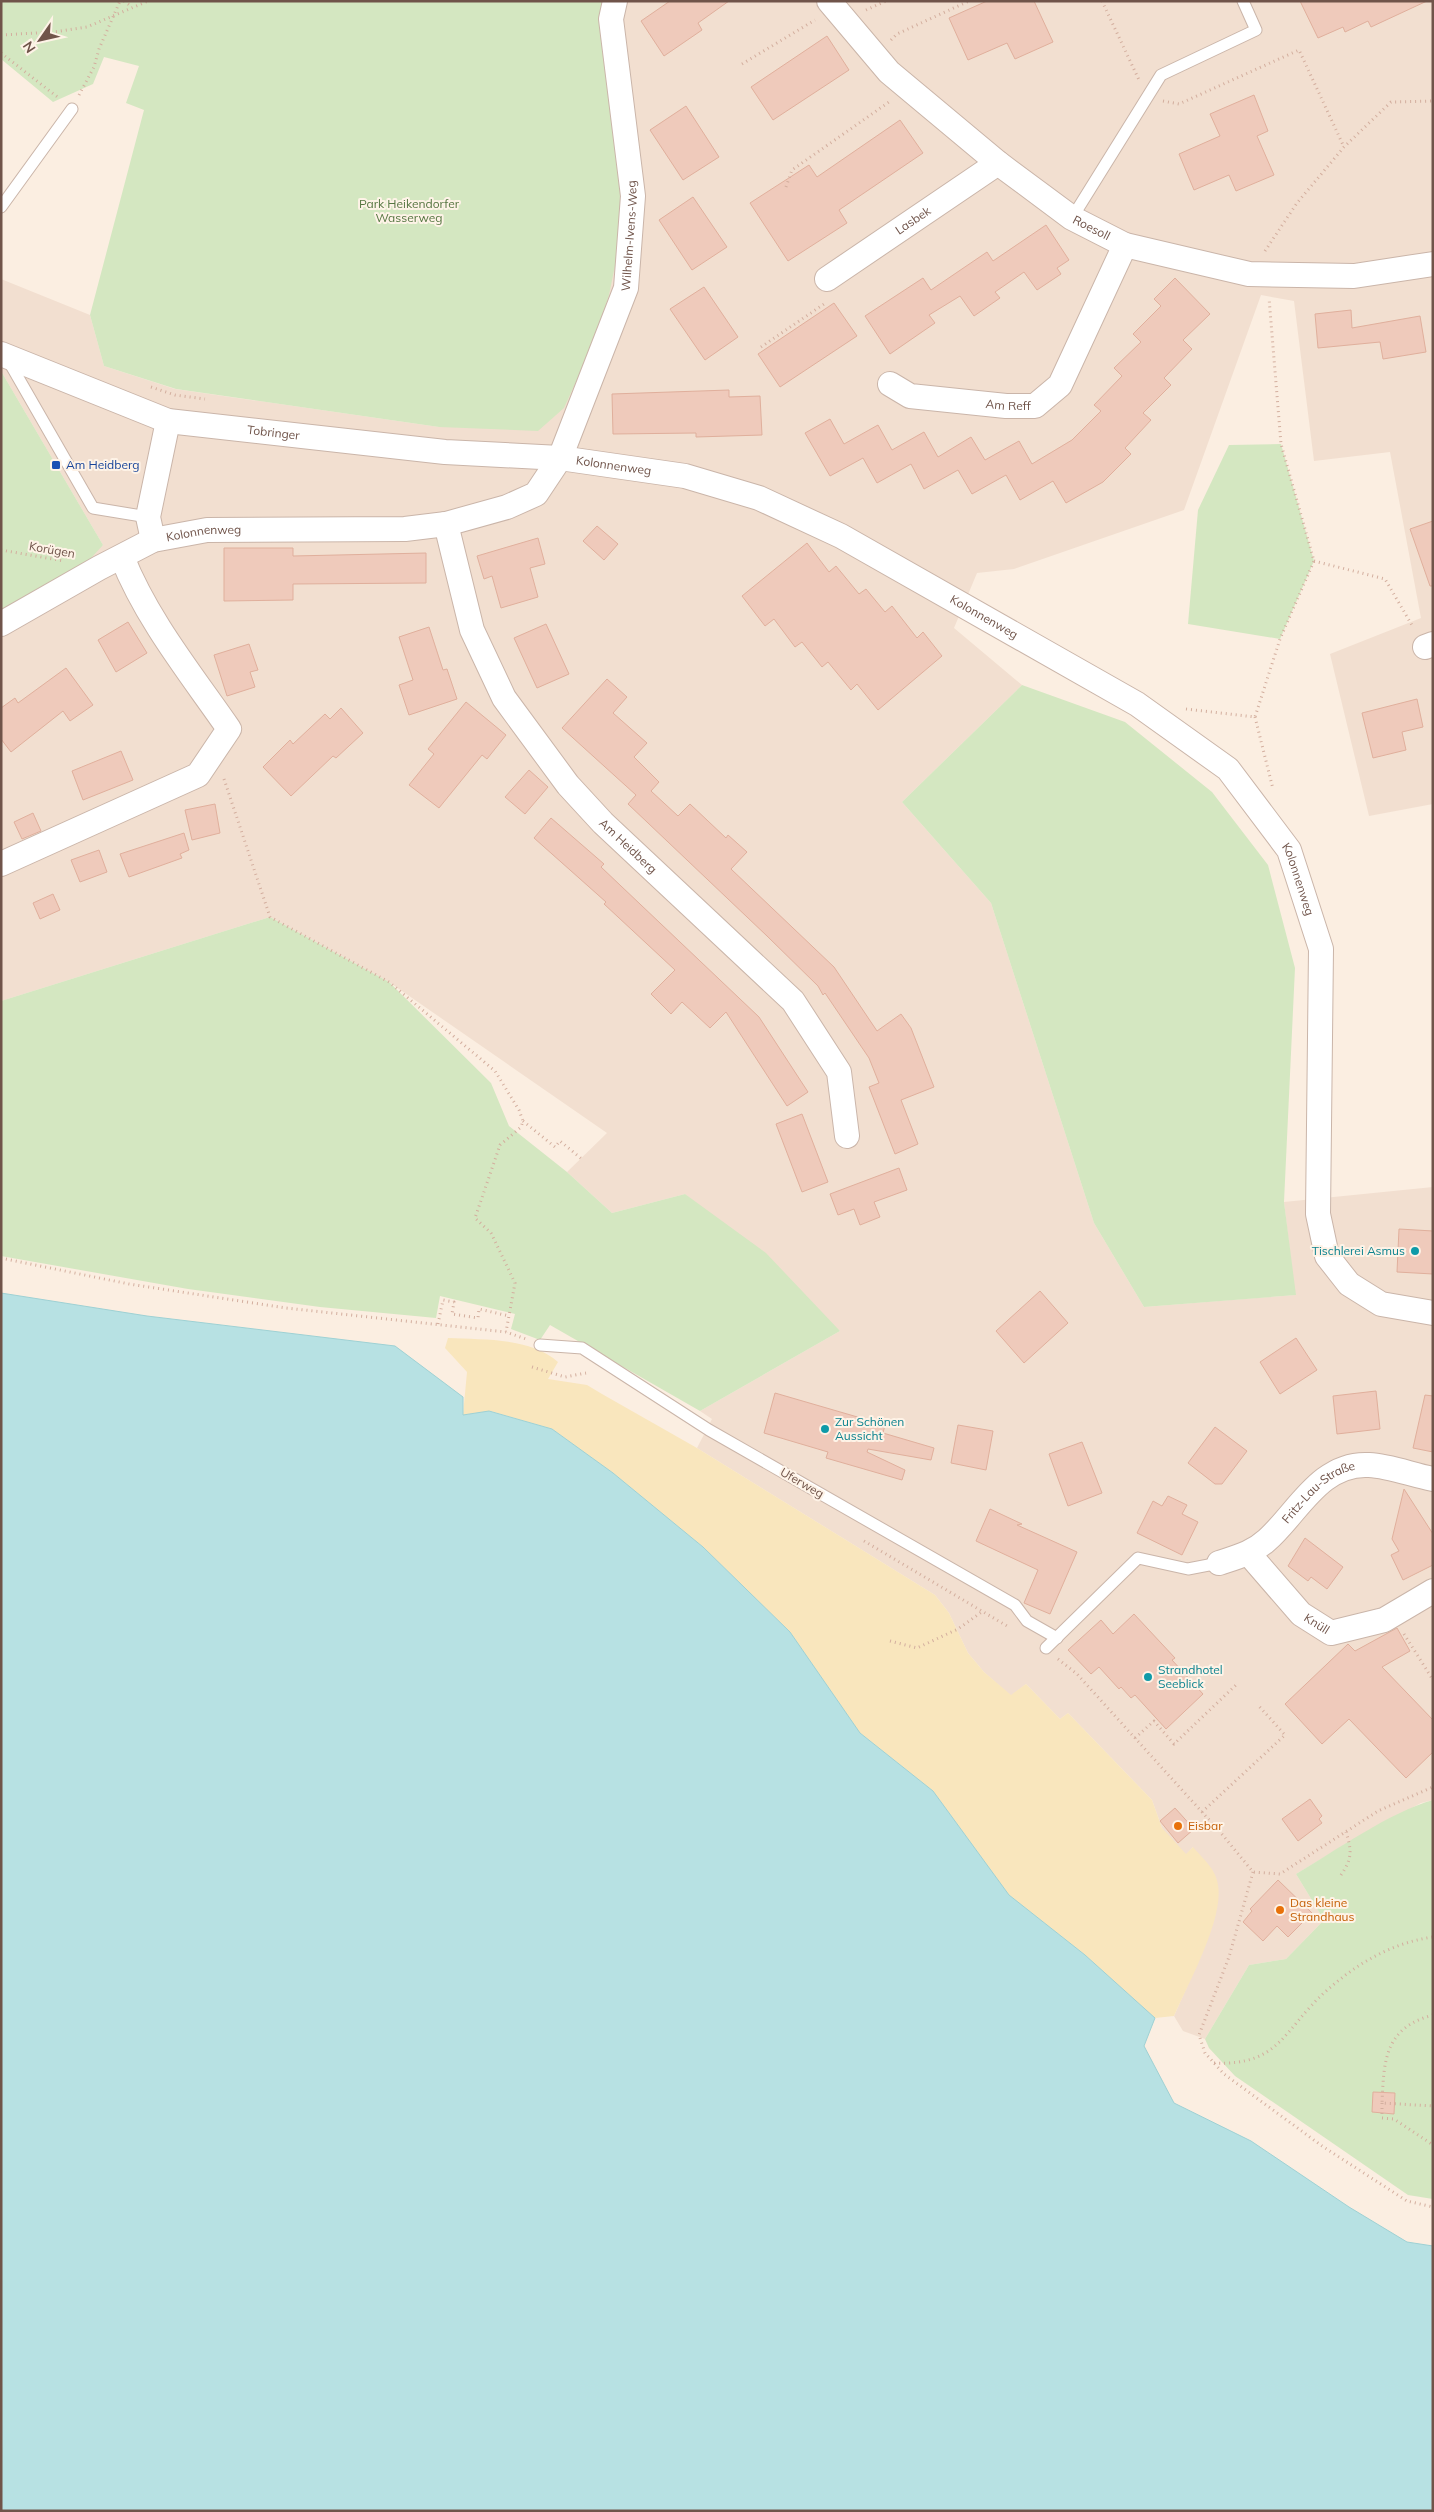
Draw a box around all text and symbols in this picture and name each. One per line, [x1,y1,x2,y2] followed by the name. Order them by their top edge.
[15,15,65,65] north arrow
[19,38,40,57] text: N
[618,180,640,292] street label: Wilhelm-Ivens-Weg
[359,196,460,225] park label: Park Heikendorfer Wasserweg
[892,202,934,238] street label: Lasbek
[1070,212,1113,243] street label: Roesoll
[985,396,1032,413] street label: Am Reff
[246,422,301,443] street label: Tobringer
[575,452,652,478] street label: Kolonnenweg
[66,457,140,472] place label: Am Heidberg
[50,459,62,471] marker: Am Heidberg
[165,522,241,544] street label: Kolonnenweg
[28,538,76,561] street label: Korügen
[947,591,1021,642] street label: Kolonnenweg
[596,815,660,877] street label: Am Heidberg
[1279,839,1318,917] street label: Kolonnenweg
[1312,1243,1405,1258] place label: Tischlerei Asmus
[1409,1245,1421,1257] marker: Tischlerei Asmus
[835,1414,904,1443] place label: Zur Schönen Aussicht
[819,1423,831,1435] marker: Zur Schönen Aussicht
[1278,1458,1356,1526] street label: Fritz-Lau-Straße
[778,1464,827,1501] street label: Uferweg
[1301,1610,1333,1637] street label: Knüll
[1158,1662,1223,1691] place label: Strandhotel Seeblick
[1142,1671,1154,1683] marker: Strandhotel Seeblick
[1188,1818,1223,1833] place label: Eisbar
[1172,1820,1184,1832] marker: Eisbar
[1290,1895,1355,1924] place label: Das kleine Strandhaus
[1274,1904,1286,1916] marker: Das kleine Strandhaus

